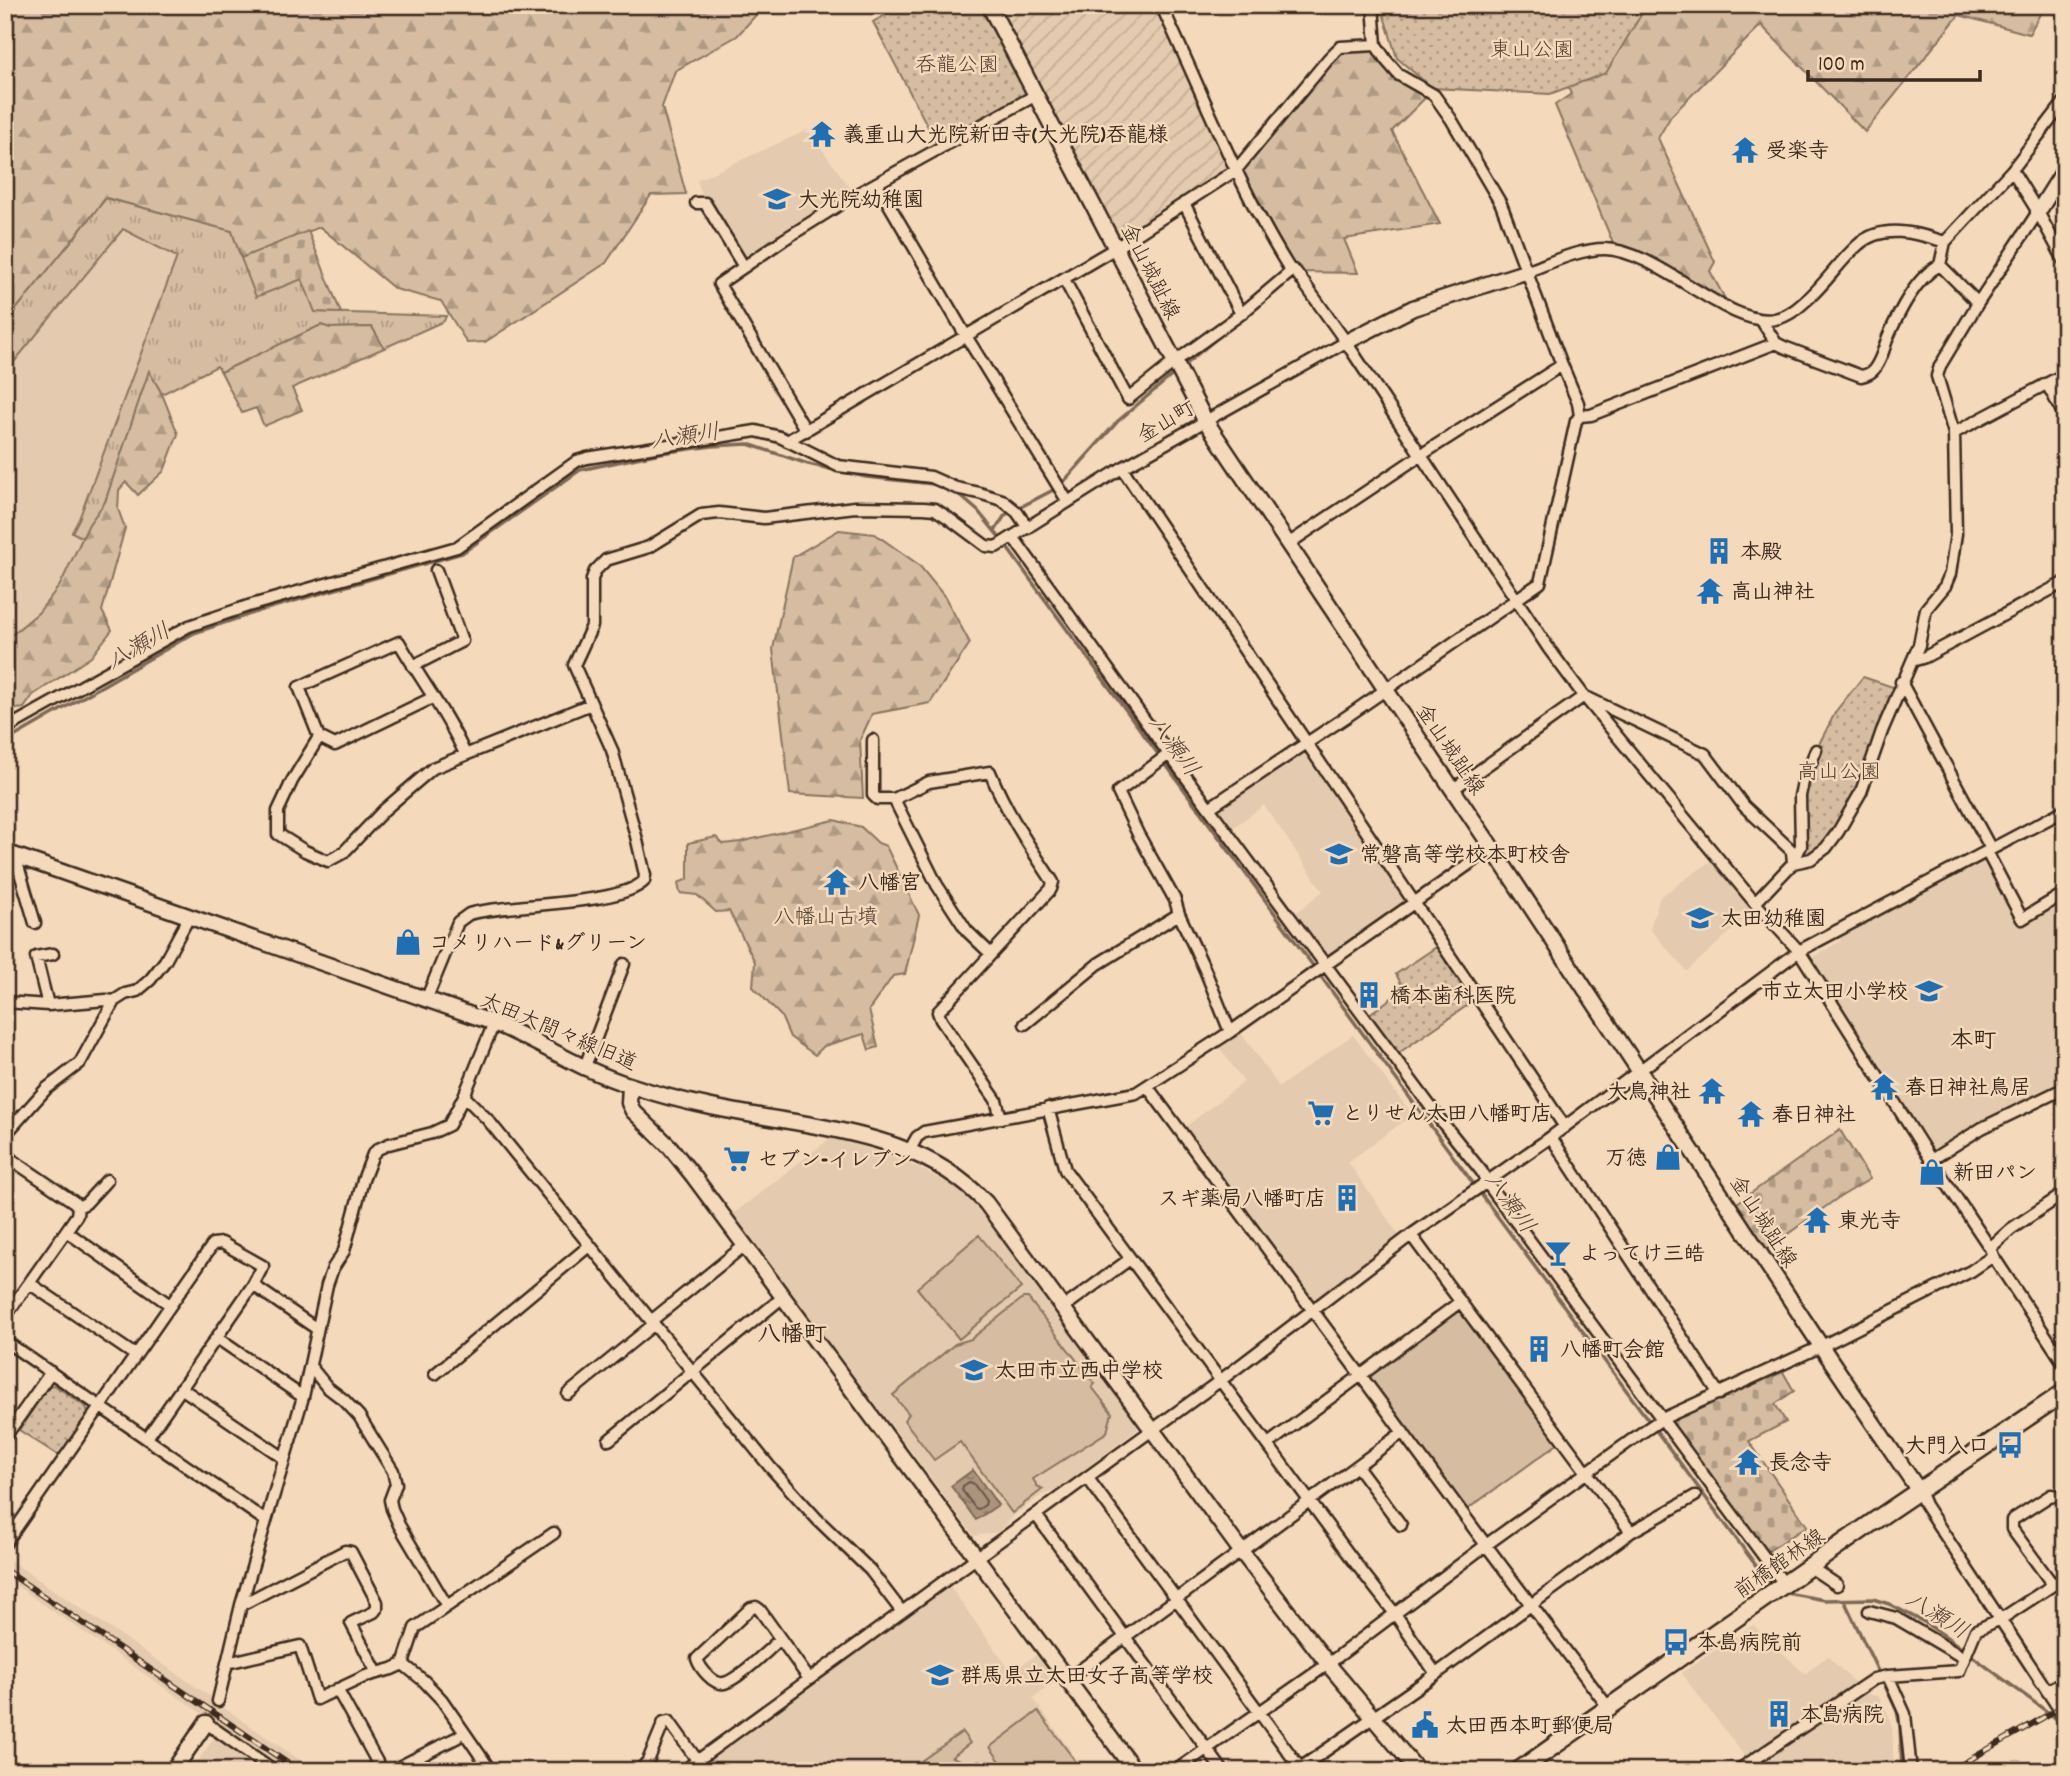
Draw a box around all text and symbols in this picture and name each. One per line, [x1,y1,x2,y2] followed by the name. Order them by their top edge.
[1490,37,1574,67] park label: 東山公園
[1808,38,1979,82] scale bar
[1818,51,1865,81] text: 100 m
[915,52,999,82] park label: 呑龍公園
[807,119,837,149] temple icon: 義重山大光院新田寺(大光院)吞龍様
[843,122,1169,152] place label: 義重山大光院新田寺(大光院)吞龍様
[1730,135,1760,165] temple icon: 受楽寺
[1766,138,1829,168] place label: 受楽寺
[762,184,792,214] school or university icon: 大光院幼稚園
[798,187,924,217] place label: 大光院幼稚園
[1111,219,1186,326] street label: 金山城趾線
[1133,395,1202,452] street label: 金山町
[649,417,722,460] water label: 八瀬川
[1704,536,1734,566] building icon: 本殿
[1740,539,1782,569] place label: 本殿
[1695,576,1725,606] temple icon: 高山神社
[1731,579,1815,609] place label: 高山神社
[102,616,178,680] water label: 八瀬川
[1407,699,1490,803] street label: 金山城趾線
[1139,709,1206,785] water label: 八瀬川
[1797,759,1881,789] park label: 高山公園
[1324,839,1354,869] school or university icon: 常磐高等学校本町校舎
[1360,842,1570,872] place label: 常磐高等学校本町校舎
[822,867,852,897] temple icon: 八幡宮
[858,870,921,900] place label: 八幡宮
[1685,903,1715,933] school or university icon: 太田幼稚園
[774,904,879,934] park label: 八幡山古墳
[1721,906,1826,936] place label: 太田幼稚園
[393,927,423,957] shop icon: コメリハード&グリーン
[429,930,647,960] place label: コメリハード&グリーン
[1914,976,1944,1006] school or university icon: 市立太田小学校
[1761,979,1908,1009] place label: 市立太田小学校
[1354,980,1384,1010] building icon: 橋本歯科医院
[1390,983,1516,1013] place label: 橋本歯科医院
[475,987,641,1080] street label: 太田大間々線旧道
[1950,1026,1996,1059] district label: 本町
[1869,1072,1899,1102] temple icon: 春日神社鳥居
[1905,1075,2031,1105] place label: 春日神社鳥居
[1697,1076,1727,1106] temple icon: 大鳥神社
[1607,1079,1691,1109] place label: 大鳥神社
[1306,1098,1336,1128] supermarket icon: とりせん太田八幡町店
[1736,1099,1766,1129] temple icon: 春日神社
[1342,1101,1552,1131] place label: とりせん太田八幡町店
[1772,1102,1856,1132] place label: 春日神社
[1653,1142,1683,1172] shop icon: 万徳
[722,1144,752,1174] supermarket icon: セブン-イレブン
[1605,1145,1647,1175] place label: 万徳
[758,1147,912,1177] place label: セブン-イレブン
[1917,1157,1947,1187] shop icon: 新田パン
[1953,1160,2037,1190] place label: 新田パン
[1475,1166,1542,1242] water label: 八瀬川
[1720,1170,1803,1275] street label: 金山城趾線
[1332,1183,1362,1213] building icon: スギ薬局八幡町店
[1158,1186,1326,1216] place label: スギ薬局八幡町店
[1802,1205,1832,1235] temple icon: 東光寺
[1838,1208,1901,1238] place label: 東光寺
[1543,1238,1573,1268] bar icon: よってけ三皓
[1579,1241,1705,1271] place label: よってけ三皓
[758,1320,827,1353] district label: 八幡町
[1524,1334,1554,1364] building icon: 八幡町会館
[1560,1337,1665,1367] place label: 八幡町会館
[959,1355,989,1385] school or university icon: 太田市立西中学校
[995,1358,1163,1388] place label: 太田市立西中学校
[1995,1430,2025,1460] bus stop icon: 大門入口
[1905,1433,1989,1463] place label: 大門入口
[1733,1447,1763,1477] temple icon: 長念寺
[1769,1450,1832,1480] place label: 長念寺
[1729,1523,1832,1608] street label: 前橋館林線
[1898,1585,1974,1649] water label: 八瀬川
[1661,1627,1691,1657] bus stop icon: 本島病院前
[1697,1630,1802,1660] place label: 本島病院前
[925,1660,955,1690] school or university icon: 群馬県立太田女子高等学校
[961,1663,1213,1693] place label: 群馬県立太田女子高等学校
[1764,1699,1794,1729] building icon: 本島病院
[1800,1702,1884,1732] place label: 本島病院
[1410,1710,1440,1740] public building icon: 太田西本町郵便局
[1446,1713,1614,1743] place label: 太田西本町郵便局

